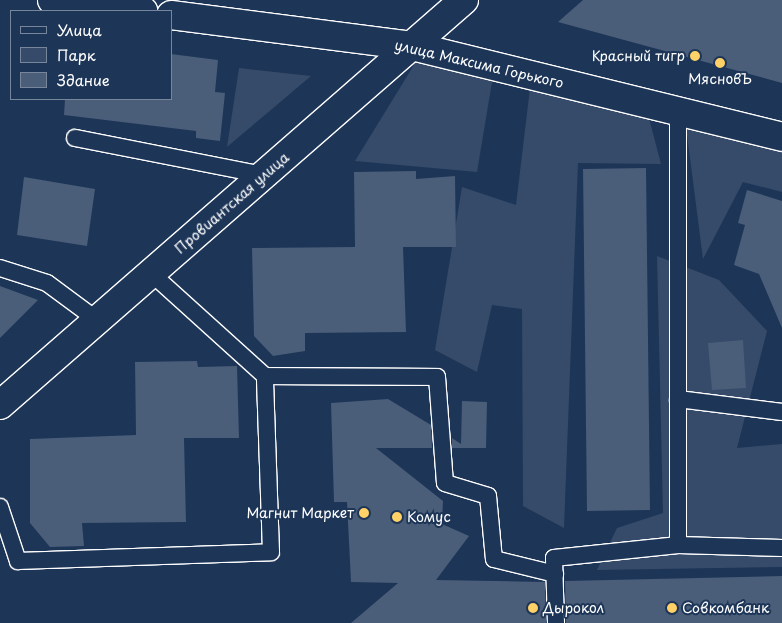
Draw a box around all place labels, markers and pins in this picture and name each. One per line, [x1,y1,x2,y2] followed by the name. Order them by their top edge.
[591,48,685,64] place label: Красный тигр
[689,50,701,62] marker: Красный тигр
[714,57,726,69] marker: МясновЪ
[688,71,752,87] place label: МясновЪ
[246,505,354,521] place label: Магнит Маркет
[358,507,370,519] marker: Магнит Маркет
[407,509,451,525] place label: Комус
[391,511,403,523] marker: Комус
[543,600,604,616] place label: Дырокол
[682,600,769,616] place label: Совкомбанк
[527,602,539,614] marker: Дырокол
[666,602,678,614] marker: Совкомбанк

